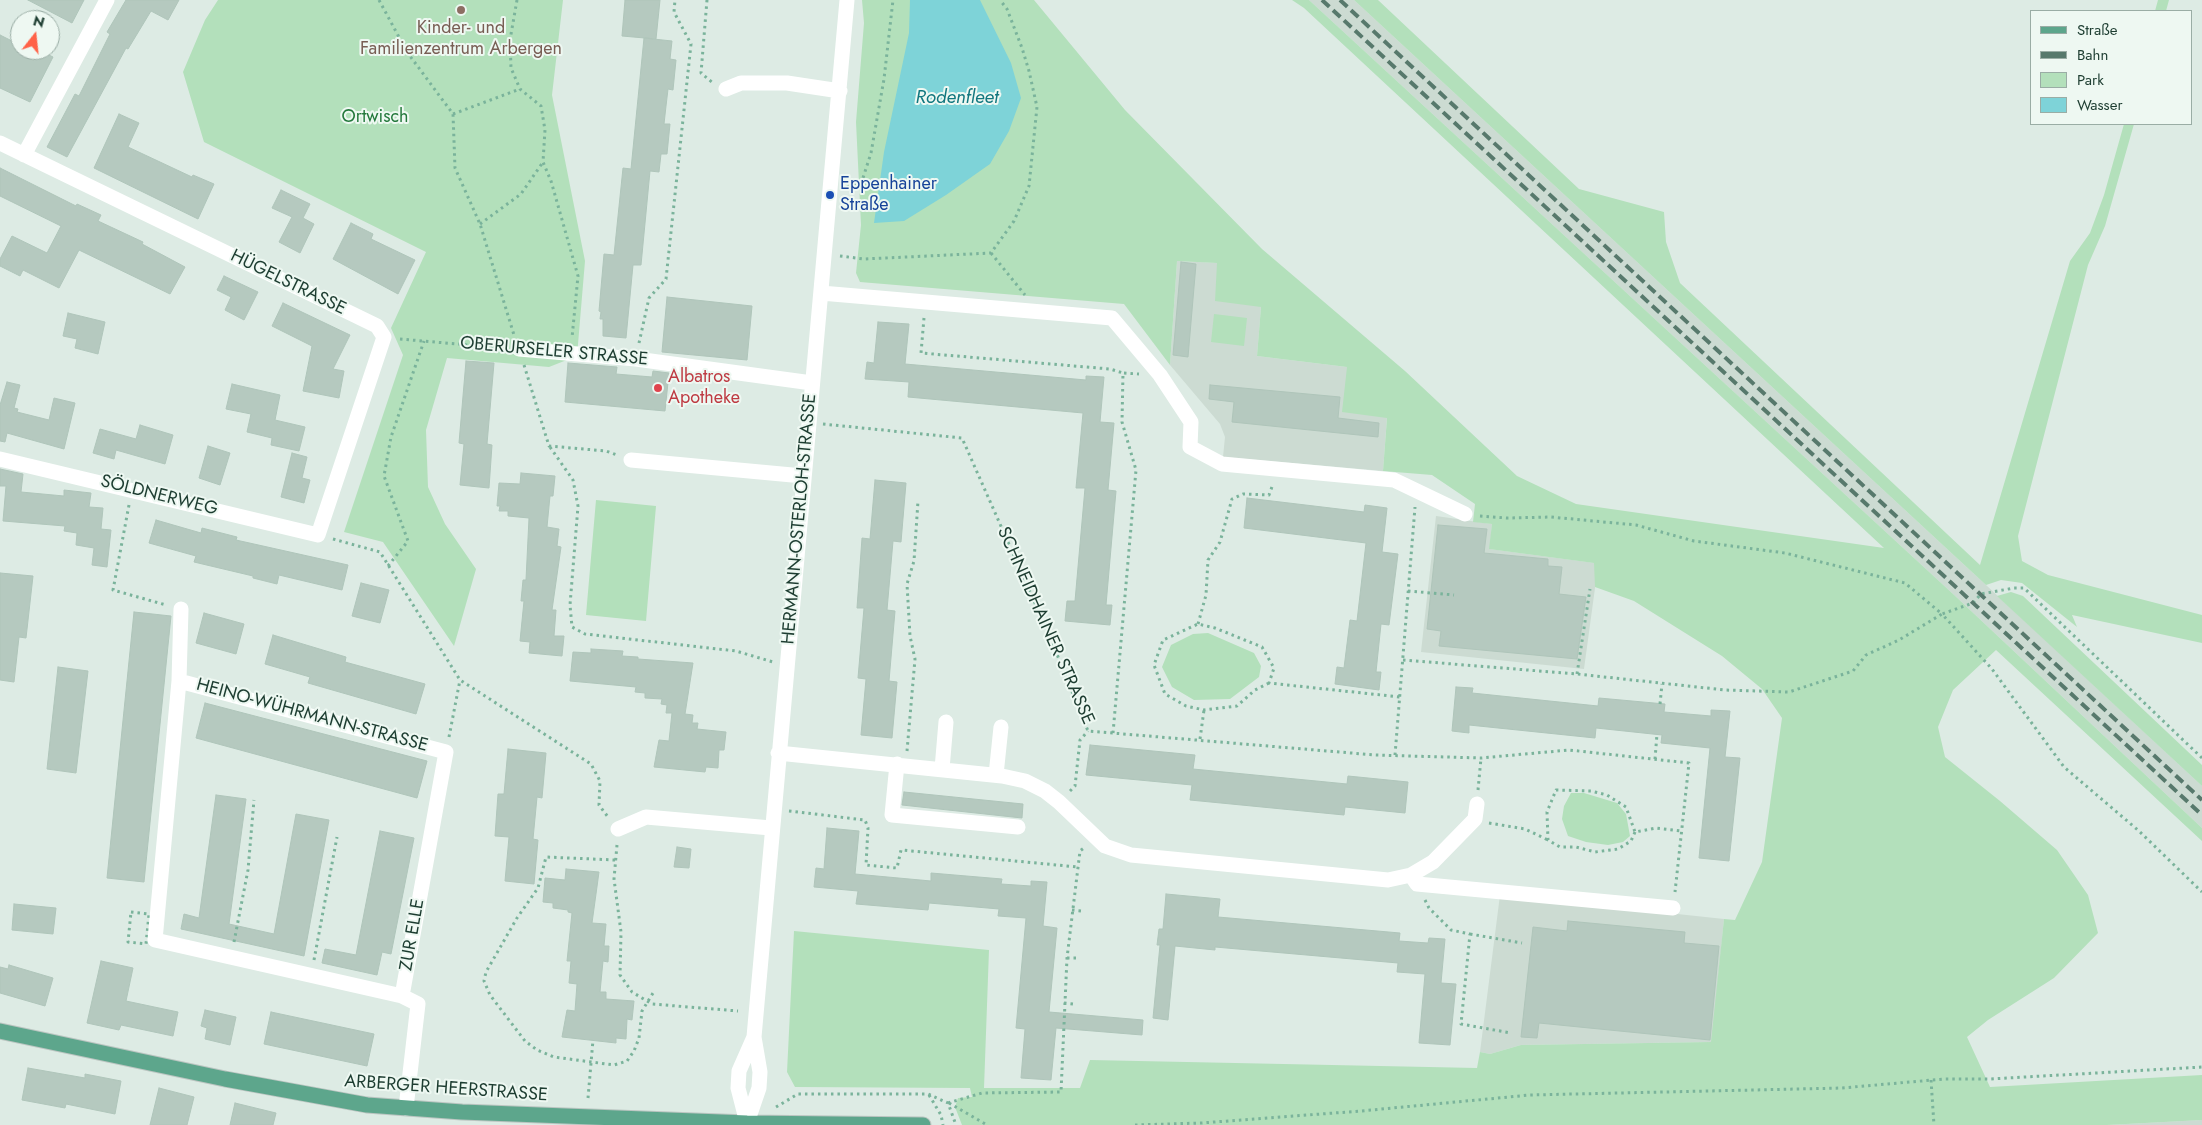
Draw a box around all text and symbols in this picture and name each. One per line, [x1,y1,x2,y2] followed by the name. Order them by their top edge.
[455,4,467,16] marker: Kinder- und Familienzentrum Arbergen
[10,10,60,60] north arrow
[31,10,47,33] text: N
[2030,10,2192,125] legend
[360,18,562,60] place label: Kinder- und Familienzentrum Arbergen
[2077,19,2117,41] text: Straße
[2077,44,2108,66] text: Bahn
[2077,69,2104,91] text: Park
[915,87,999,109] water label: Rodenfleet
[2077,94,2123,116] text: Wasser
[342,107,408,129] park label: Ortwisch
[840,174,937,216] place label: Eppenhainer Straße
[824,189,836,201] marker: Eppenhainer Straße
[227,246,349,320] street label: HÜGELSTRASSE
[459,333,649,371] street label: OBERURSELER STRASSE
[668,367,740,409] place label: Albatros Apotheke
[652,382,664,394] marker: Albatros Apotheke
[778,393,822,645] street label: HERMANN-OSTERLOH-STRASSE
[98,471,220,521] street label: SÖLDNERWEG
[992,524,1098,728] street label: SCHNEIDHAINER STRASSE
[194,675,430,757] street label: HEINO-WÜHRMANN-STRASSE
[396,897,430,973] street label: ZUR ELLE
[344,1071,548,1107] street label: ARBERGER HEERSTRASSE

